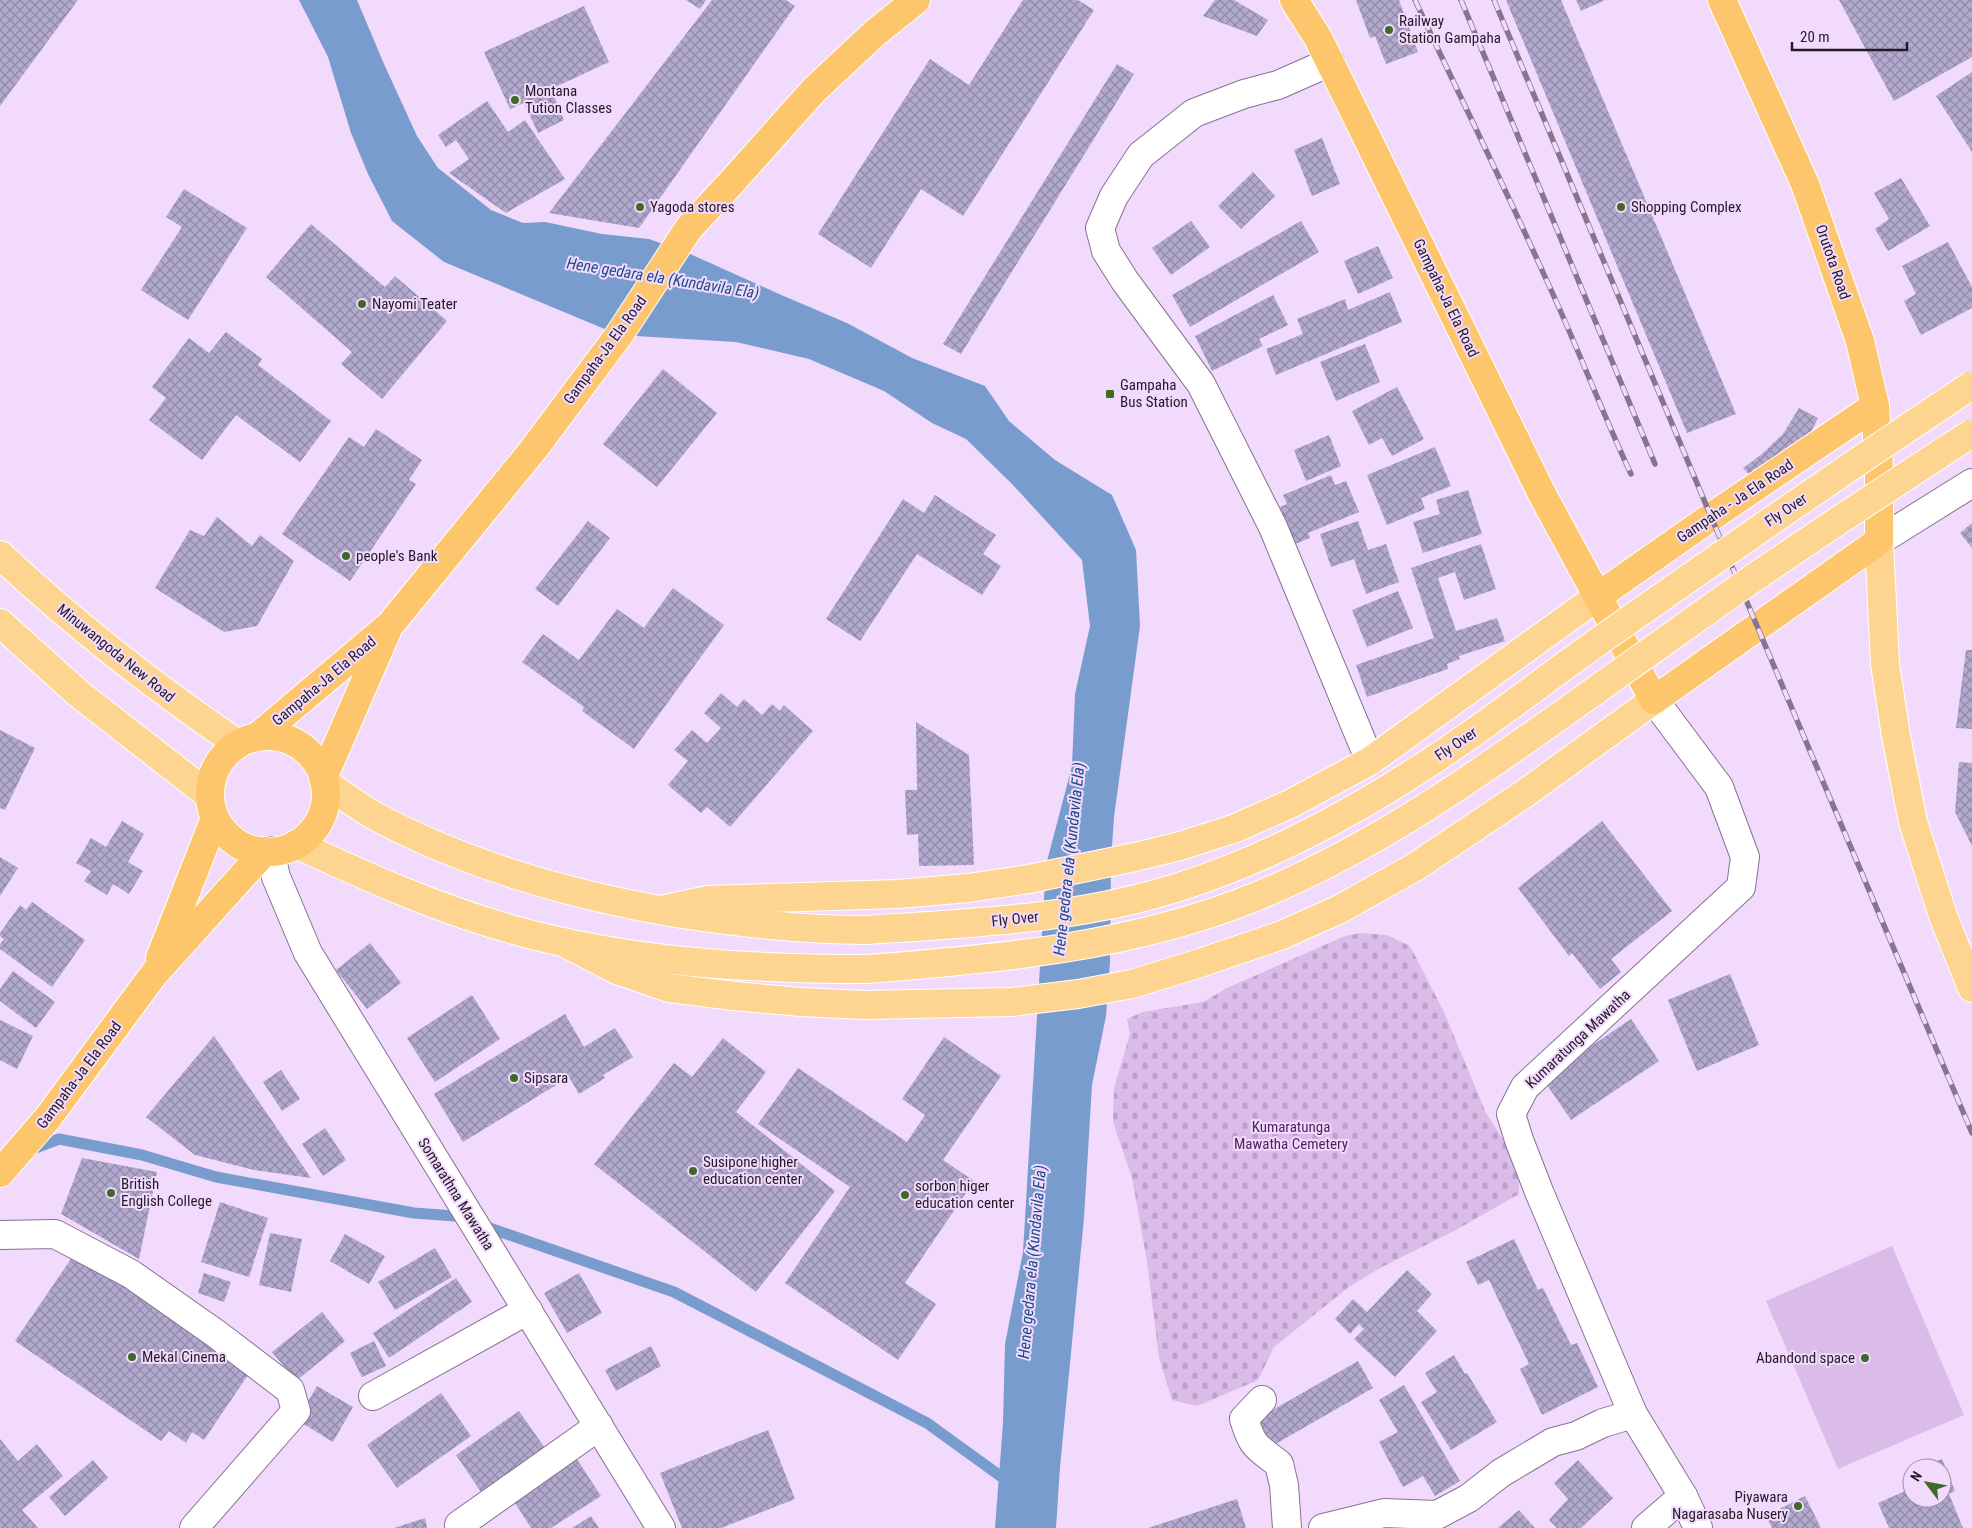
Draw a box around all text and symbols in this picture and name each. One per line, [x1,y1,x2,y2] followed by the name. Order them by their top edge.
[1399,12,1501,47] place label: Railway Station Gampaha
[1792,20,1907,52] scale bar
[1383,24,1395,36] marker: Railway Station Gampaha
[1800,28,1830,46] text: 20 m
[525,82,612,117] place label: Montana Tution Classes
[509,94,521,106] marker: Montana Tution Classes
[650,198,735,216] place label: Yagoda stores
[1631,198,1742,216] place label: Shopping Complex
[634,201,646,213] marker: Yagoda stores
[1615,201,1627,213] marker: Shopping Complex
[1812,222,1854,302] street label: Orutota Road
[1410,236,1482,360] street label: Gampaha-Ja Ela Road
[565,253,761,303] water label: Hene gedara ela (Kundavila Ela)
[560,292,650,408] street label: Gampaha-Ja Ela Road
[372,295,458,313] place label: Nayomi Teater
[356,298,368,310] marker: Nayomi Teater
[1120,376,1188,411] place label: Gampaha Bus Station
[1104,388,1116,400] marker: Gampaha Bus Station
[1673,455,1797,547] street label: Gampaha - Ja Ela Road
[1761,489,1811,531] street label: Fly Over
[356,547,438,565] place label: people's Bank
[340,550,352,562] marker: people's Bank
[54,600,178,706] street label: Minuwangoda New Road
[269,632,379,730] street label: Gampaha-Ja Ela Road
[1431,723,1481,765] street label: Fly Over
[1049,761,1089,957] water label: Hene gedara ela (Kundavila Ela)
[991,908,1040,930] street label: Fly Over
[1522,986,1634,1092] street label: Kumaratunga Mawatha
[33,1018,125,1132] street label: Gampaha-Ja Ela Road
[524,1069,568,1087] place label: Sipsara
[508,1072,520,1084] marker: Sipsara
[1234,1118,1348,1153] park label: Kumaratunga Mawatha Cemetery
[414,1134,498,1254] street label: Somarathna Mawatha
[703,1153,803,1188] place label: Susipone higher education center
[1014,1164,1050,1360] water label: Hene gedara ela (Kundavila Ela)
[687,1165,699,1177] marker: Susipone higher education center
[121,1175,212,1210] place label: British English College
[915,1177,1015,1212] place label: sorbon higer education center
[105,1187,117,1199] marker: British English College
[899,1189,911,1201] marker: sorbon higer education center
[142,1348,226,1366] place label: Mekal Cinema
[1756,1349,1855,1367] place label: Abandond space
[126,1351,138,1363] marker: Mekal Cinema
[1859,1352,1871,1364] marker: Abandond space
[1902,1458,1952,1508] north arrow
[1907,1468,1925,1484] text: N
[1672,1488,1788,1523] place label: Piyawara Nagarasaba Nusery
[1792,1500,1804,1512] marker: Piyawara Nagarasaba Nusery

